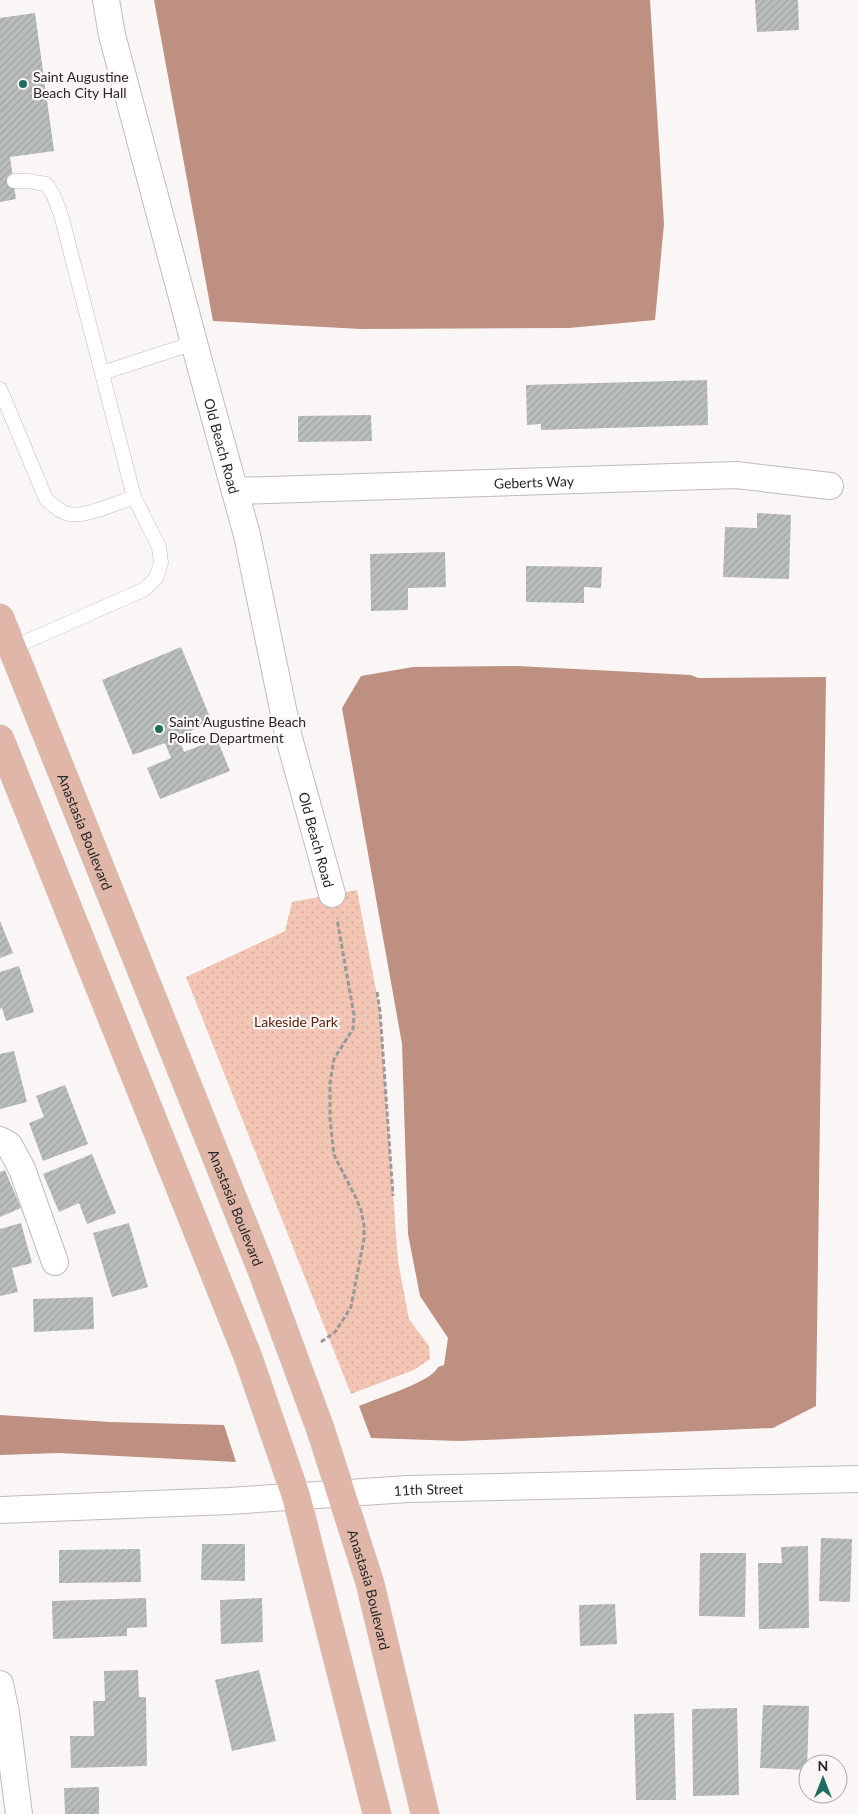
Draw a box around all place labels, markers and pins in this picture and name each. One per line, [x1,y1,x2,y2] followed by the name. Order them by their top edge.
[33,68,129,101] place label: Saint Augustine Beach City Hall
[17,78,29,90] marker: Saint Augustine Beach City Hall
[169,713,306,746] place label: Saint Augustine Beach Police Department
[153,723,165,735] marker: Saint Augustine Beach Police Department

